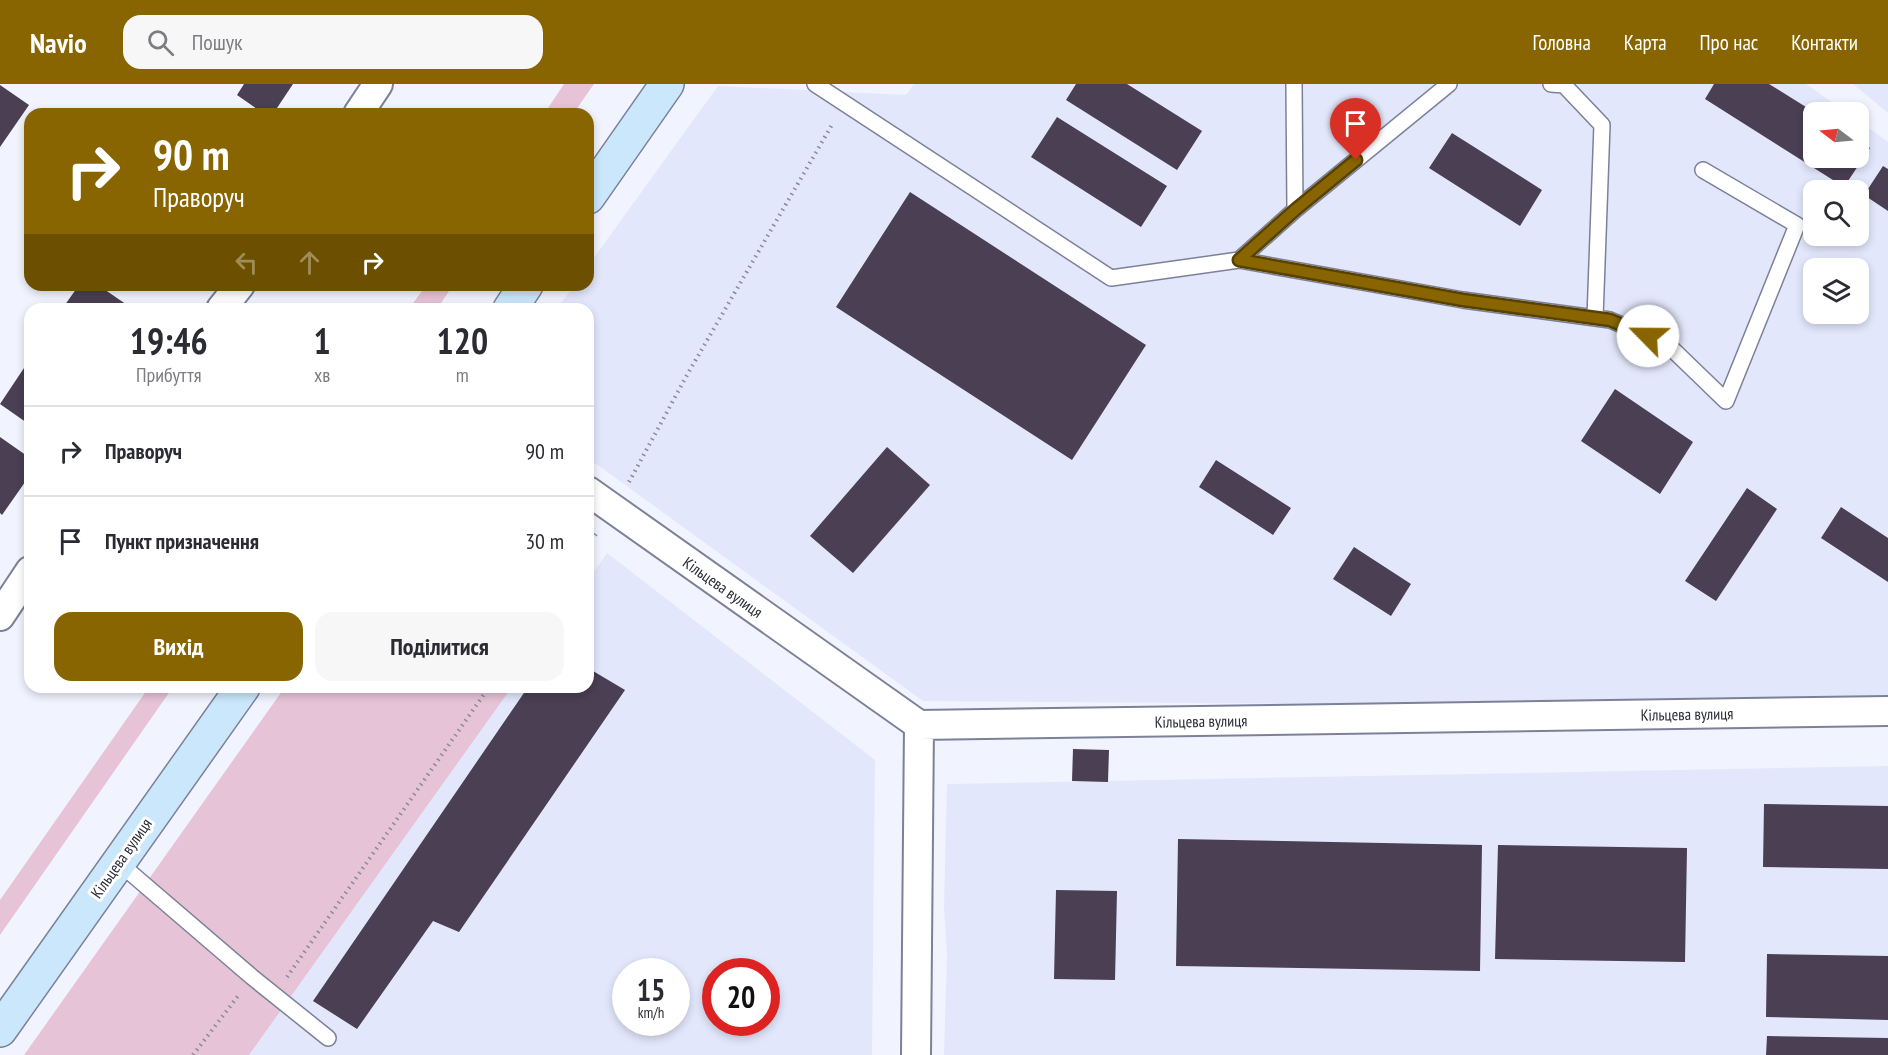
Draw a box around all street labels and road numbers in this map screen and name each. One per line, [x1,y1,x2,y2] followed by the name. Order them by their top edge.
[679,552,767,622] street label: Кільцева вулиця
[1640,703,1734,725] street label: Кільцева вулиця
[1154,710,1248,732] street label: Кільцева вулиця
[86,814,156,902] street label: Кільцева вулиця

